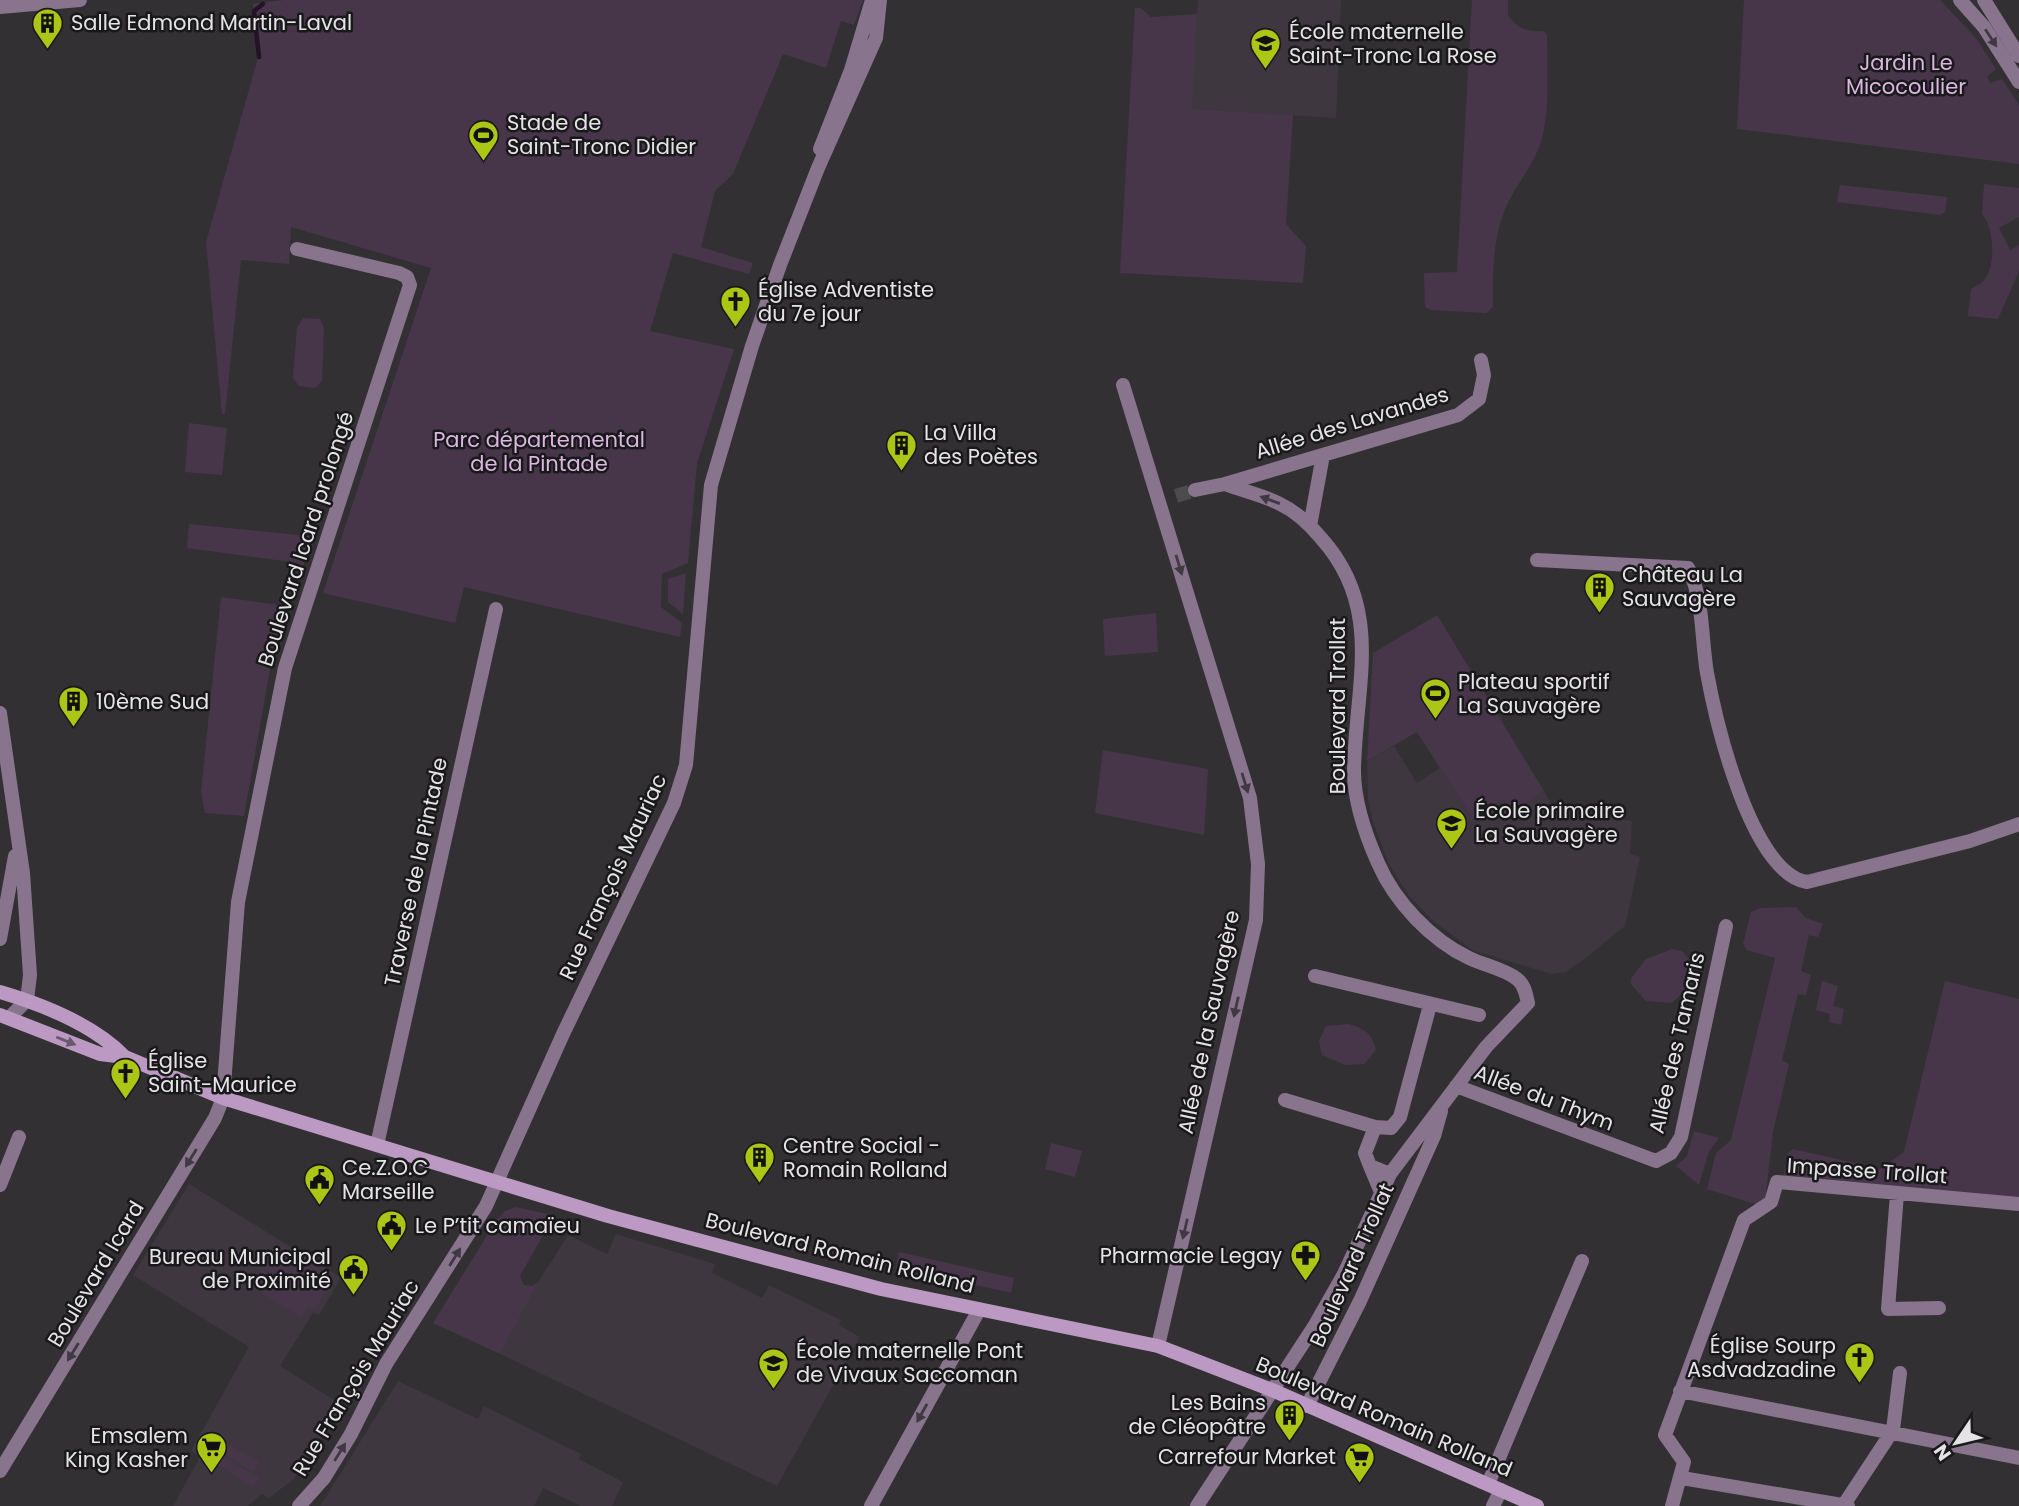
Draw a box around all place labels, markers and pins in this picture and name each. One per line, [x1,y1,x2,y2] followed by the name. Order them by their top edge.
[31,6,65,50] building icon: Salle Edmond Martin-Laval
[71,8,352,37] place label: Salle Edmond Martin-Laval
[1289,17,1497,70] place label: École maternelle Saint-Tronc La Rose
[1249,27,1283,71] school or university icon: École maternelle Saint-Tronc La Rose
[507,108,696,161] place label: Stade de Saint-Tronc Didier
[467,118,501,162] sports icon: Stade de Saint-Tronc Didier
[758,275,934,328] place label: Église Adventiste du 7e jour
[718,285,752,329] church icon: Église Adventiste du 7e jour
[924,418,1038,471] place label: La Villa des Poètes
[884,428,918,472] building icon: La Villa des Poètes
[1622,560,1743,613] place label: Château La Sauvagère
[1582,570,1616,614] building icon: Château La Sauvagère
[1458,667,1610,720] place label: Plateau sportif La Sauvagère
[1418,677,1452,721] sports icon: Plateau sportif La Sauvagère
[56,685,90,729] building icon: 10ème Sud
[96,687,209,716] place label: 10ème Sud
[1475,796,1625,849] place label: École primaire La Sauvagère
[1435,806,1469,850] school or university icon: École primaire La Sauvagère
[148,1046,297,1099] place label: Église Saint-Maurice
[108,1056,142,1100] church icon: Église Saint-Maurice
[783,1131,948,1184] place label: Centre Social - Romain Rolland
[743,1141,777,1185] building icon: Centre Social - Romain Rolland
[342,1153,435,1206] place label: Ce.Z.O.C Marseille
[302,1163,336,1207] public building icon: Ce.Z.O.C Marseille
[375,1209,409,1253] public building icon: Le P’tit camaïeu
[415,1211,580,1240] place label: Le P’tit camaïeu
[1288,1239,1322,1283] pharmacy icon: Pharmacie Legay
[1100,1241,1282,1270] place label: Pharmacie Legay
[149,1242,331,1295] place label: Bureau Municipal de Proximité
[337,1252,371,1296] public building icon: Bureau Municipal de Proximité
[1687,1331,1836,1384] place label: Église Sourp Asdvadzadine
[796,1336,1023,1389] place label: École maternelle Pont de Vivaux Saccoman
[1842,1341,1876,1385] church icon: Église Sourp Asdvadzadine
[756,1346,790,1390] school or university icon: École maternelle Pont de Vivaux Saccoman
[1128,1388,1266,1441] place label: Les Bains de Cléopâtre
[1272,1398,1306,1442] building icon: Les Bains de Cléopâtre
[65,1421,188,1474] place label: Emsalem King Kasher
[194,1431,228,1475] supermarket icon: Emsalem King Kasher
[1342,1440,1376,1484] supermarket icon: Carrefour Market
[1158,1442,1336,1471] place label: Carrefour Market

